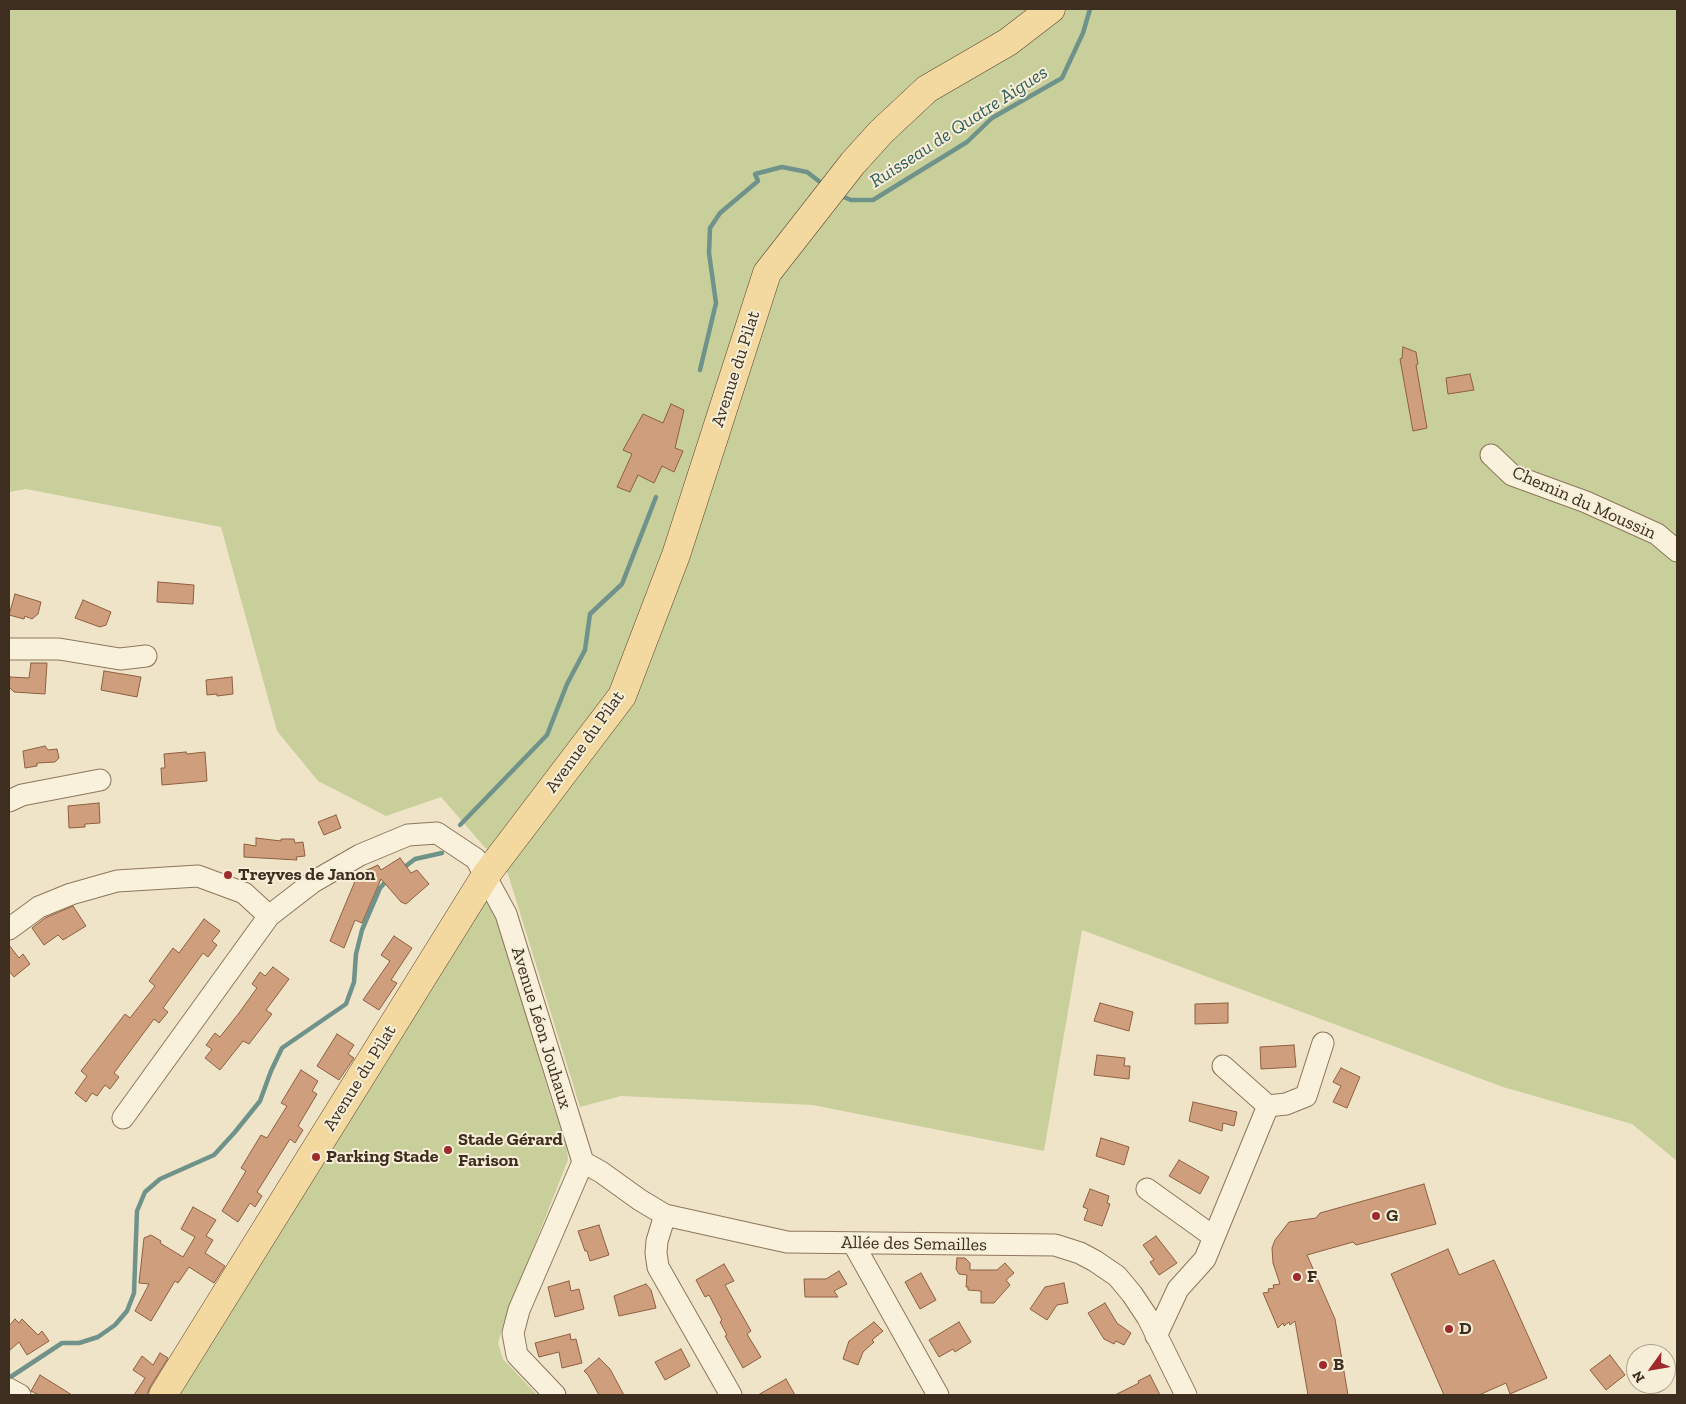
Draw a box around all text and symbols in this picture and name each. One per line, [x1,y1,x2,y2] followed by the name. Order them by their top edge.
[866,61,1052,193] water label: Ruisseau de Quatre Aigues
[707,308,765,430] street label: Avenue du Pilat
[1509,462,1659,544] street label: Chemin du Moussin
[541,687,629,797] street label: Avenue du Pilat
[238,864,376,886] place label: Treyves de Janon
[222,869,234,881] marker: Treyves de Janon
[506,944,576,1112] street label: Avenue Léon Jouhaux
[319,1021,401,1135] street label: Avenue du Pilat
[458,1129,563,1172] place label: Stade Gérard Farison
[442,1144,454,1156] marker: Stade Gérard Farison
[326,1146,438,1168] place label: Parking Stade
[310,1151,322,1163] marker: Parking Stade
[1386,1205,1398,1227] place label: G
[1370,1210,1382,1222] marker: G
[841,1232,987,1256] street label: Allée des Semailles
[1307,1266,1317,1288] place label: F
[1291,1271,1303,1283] marker: F
[1459,1318,1472,1340] place label: D
[1443,1323,1455,1335] marker: D
[1626,1344,1676,1394] north arrow
[1333,1354,1344,1376] place label: B
[1317,1359,1329,1371] marker: B
[1629,1368,1649,1386] text: N

